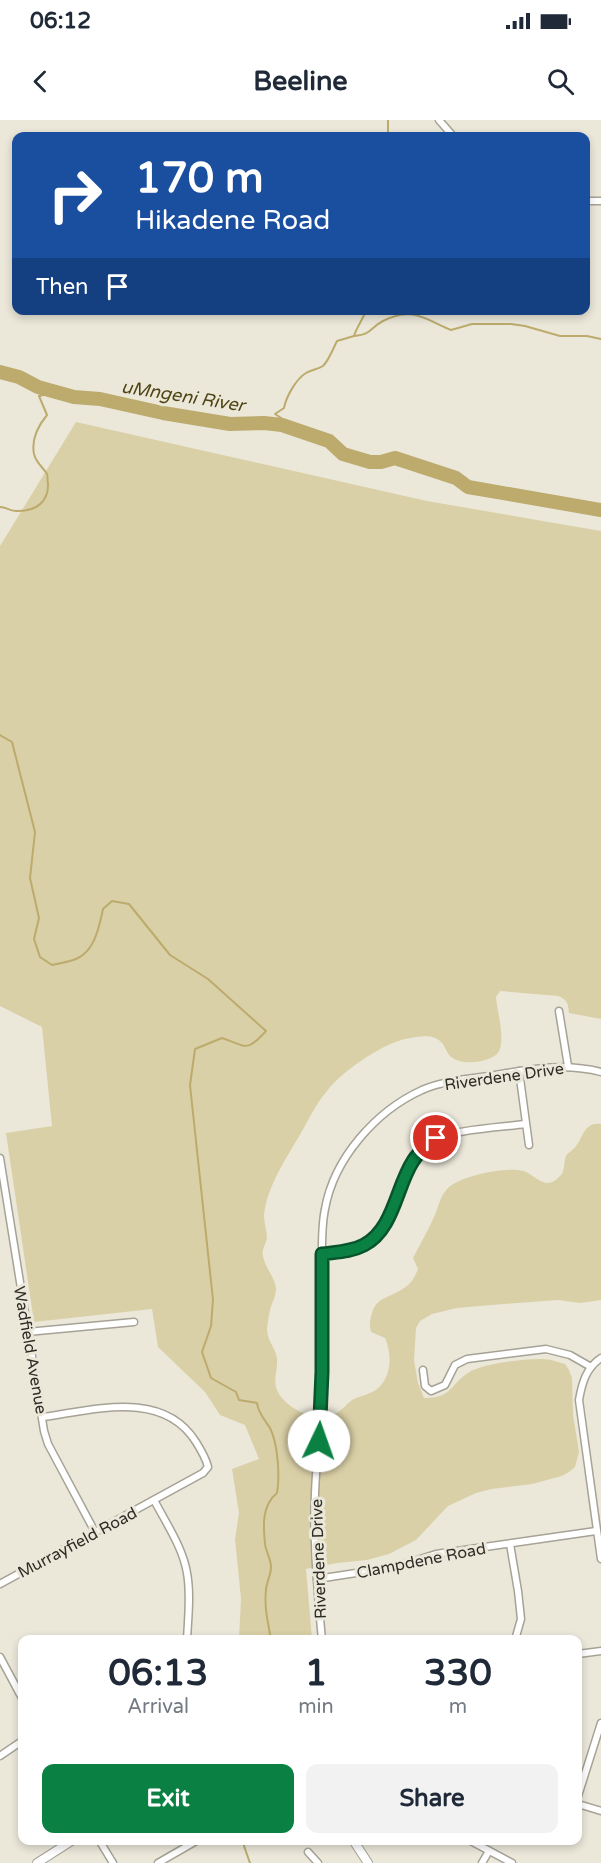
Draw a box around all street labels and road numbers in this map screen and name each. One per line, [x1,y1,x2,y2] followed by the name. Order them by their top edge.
[443,1059,565,1095] street label: Riverdene Drive
[9,1285,51,1416] street label: Wadfield Avenue
[307,1499,331,1619] street label: Riverdene Drive
[14,1503,141,1583] street label: Murrayfield Road
[355,1539,487,1583] street label: Clampdene Road

